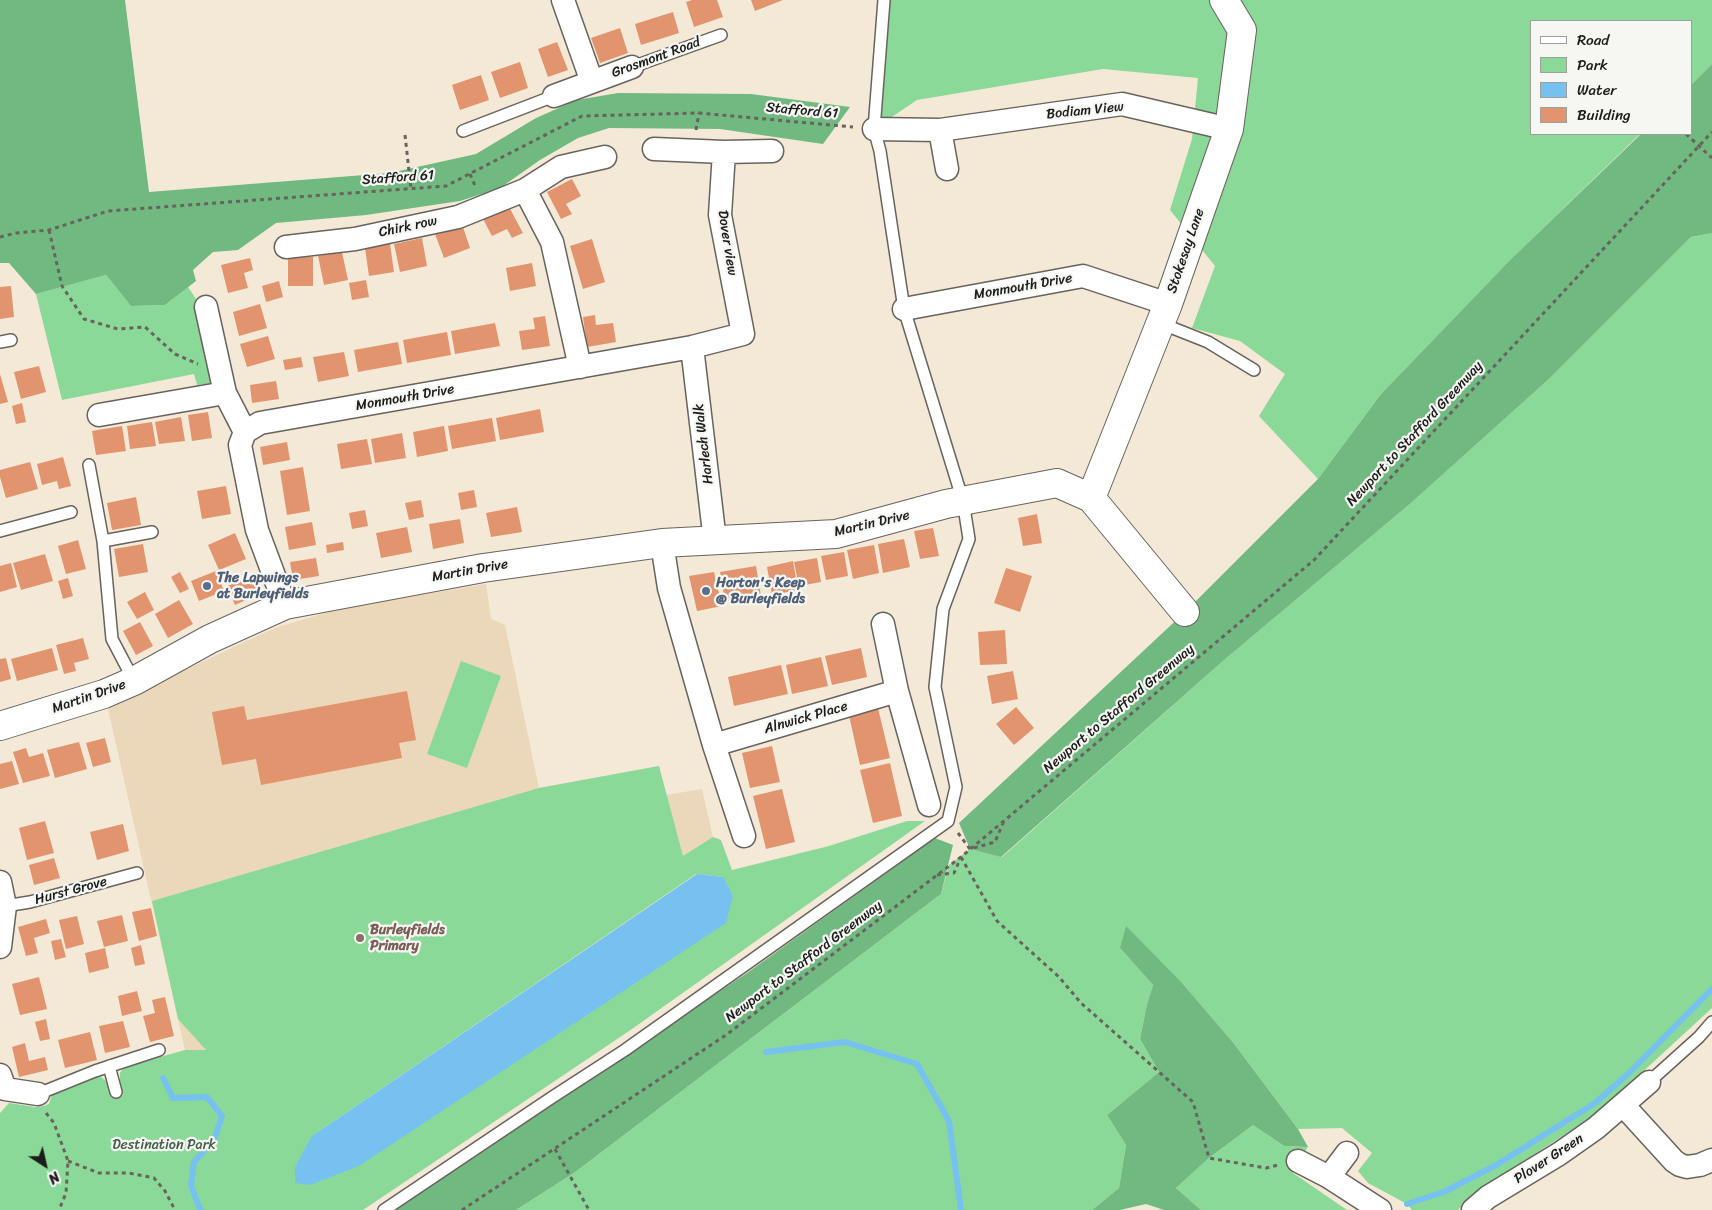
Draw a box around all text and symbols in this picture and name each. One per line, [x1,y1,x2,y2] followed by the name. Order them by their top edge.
[1530,20,1692,135] legend
[1577,27,1609,53] text: Road
[609,34,703,82] street label: Grosmont Road
[1577,52,1608,78] text: Park
[1577,77,1617,103] text: Water
[765,99,839,123] street label: Stafford 61
[1046,99,1124,123] street label: Bodiam View
[1577,102,1631,128] text: Building
[361,167,435,189] street label: Stafford 61
[1164,206,1208,296] street label: Stokesay Lane
[714,209,740,277] street label: Dover view
[377,213,439,241] street label: Chirk row
[972,270,1074,304] street label: Monmouth Drive
[1343,358,1487,510] street label: Newport to Stafford Greenway
[354,381,456,415] street label: Monmouth Drive
[691,403,717,485] street label: Harlech Walk
[833,507,911,541] street label: Martin Drive
[431,556,509,586] street label: Martin Drive
[217,570,308,602] place label: The Lapwings at Burleyfields
[716,575,805,608] place label: Horton's Keep @ Burleyfields
[201,580,213,592] marker: The Lapwings at Burleyfields
[700,585,712,597] marker: Horton's Keep @ Burleyfields
[1040,641,1198,777] street label: Newport to Stafford Greenway
[50,677,128,717] street label: Martin Drive
[762,698,850,738] street label: Alnwick Place
[33,873,109,909] street label: Hurst Grove
[722,898,886,1026] street label: Newport to Stafford Greenway
[370,922,445,954] place label: Burleyfields Primary
[354,932,366,944] marker: Burleyfields Primary
[1511,1130,1587,1188] street label: Plover Green
[112,1137,216,1153] park label: Destination Park
[20,1140,70,1190] north arrow
[43,1165,65,1191] text: N

